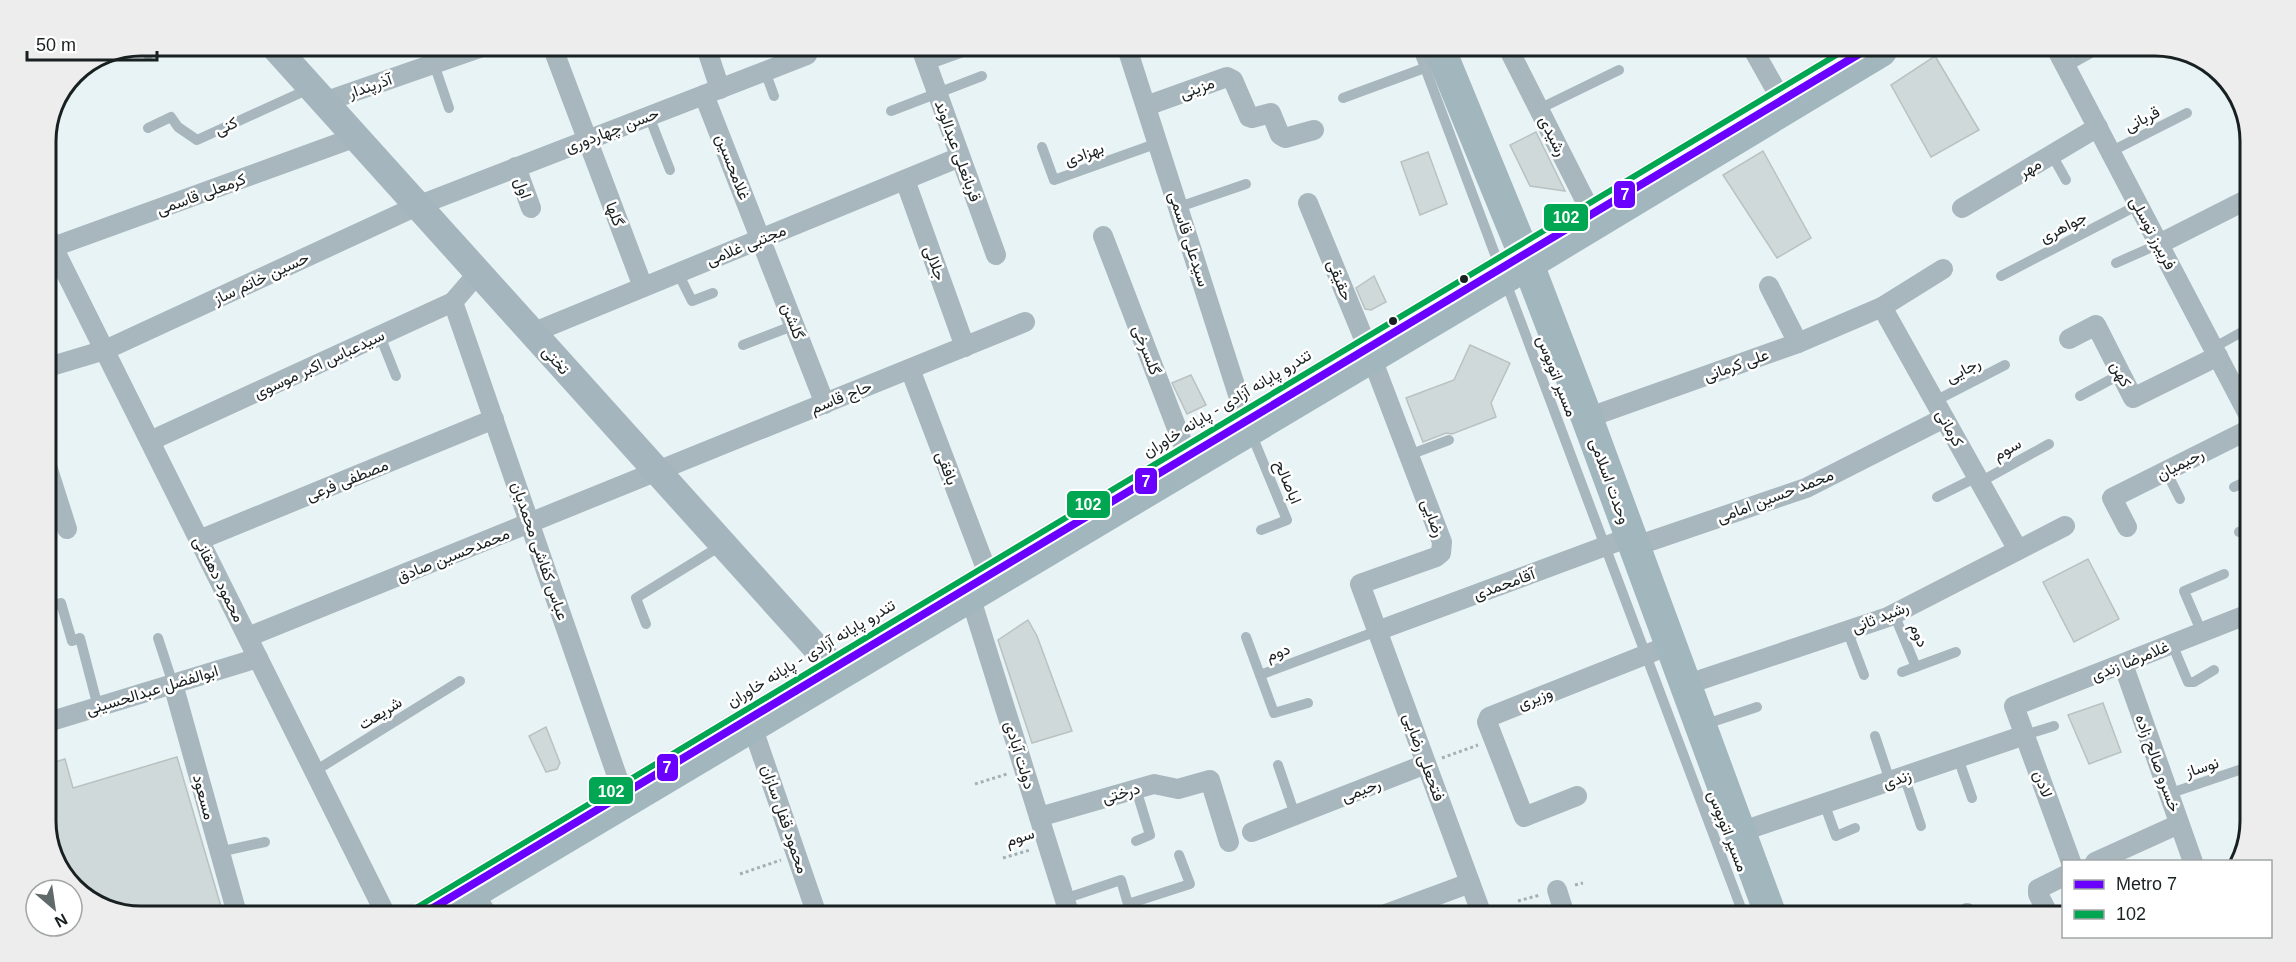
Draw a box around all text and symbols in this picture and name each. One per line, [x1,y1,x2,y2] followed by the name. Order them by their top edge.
[27,24,158,62] scale bar
[36,35,76,55] text: 50 m
[345,70,396,105] street label: آذرپندار
[1177,74,1217,104] street label: مزینی
[930,98,984,205] street label: قربانعلی عبدالوند
[2122,103,2163,137] street label: قربانی
[563,104,663,158] street label: حسن چهاردوری
[1534,113,1570,160] street label: رشیدی
[212,114,241,140] street label: کنی
[711,132,753,203] street label: غلامحسین
[1062,139,1107,171] street label: بهزادی
[2015,155,2045,183] street label: مهر
[154,170,249,220] street label: کرمعلی قاسمی
[510,175,535,201] street label: اول
[1613,180,1636,209] line badge: 7
[1621,186,1630,203] text: 7
[1164,189,1212,289] street label: سیدعلی قاسمی
[2125,194,2179,273] street label: فریبرز توسلی
[601,200,627,229] street label: گلها
[1543,203,1589,232] line badge: 102
[2037,208,2090,248] street label: جواهری
[1553,209,1579,226] text: 102
[704,221,789,271] street label: مجتبی غلامی
[919,243,949,283] street label: جلالی
[210,248,312,310] street label: حسین خاتم ساز
[1322,257,1356,304] street label: حقیقی
[1458,273,1470,285] unlabelled marker
[777,301,808,342] street label: گلشن
[1387,315,1399,327] unlabelled marker
[1128,323,1164,378] street label: گلسرخی
[251,326,388,404] street label: سیدعباس اکبر موسوی
[1532,333,1580,420] street label: مسیر اتوبوس
[538,342,573,379] street label: تختی
[1701,345,1772,386] street label: علی کرمانی
[1140,346,1316,463] street label: تندرو پایانه آزادی - پایانه خاوران
[1943,354,1984,388] street label: رجایی
[2106,358,2135,391] street label: کهن
[808,377,875,420] street label: حاج قاسم
[1931,407,1967,450] street label: کرمانی
[1990,434,2025,465] street label: سوم
[1585,436,1633,527] street label: وحدت اسلامی
[2154,445,2207,485] street label: رحیمیان
[931,449,961,488] street label: بافقی
[304,456,391,506] street label: مصطفی فرعی
[1268,458,1305,508] street label: اباصالح
[1714,466,1837,528] street label: محمد حسین امامی
[1134,467,1158,495] line badge: 7
[1142,473,1151,490] text: 7
[506,480,572,623] street label: عباس کفاشی محمدیان
[1066,490,1111,519] line badge: 102
[1075,496,1101,513] text: 102
[1416,497,1448,540] street label: رضایی
[394,525,513,587] street label: محمدحسین صادق
[188,533,248,626] street label: محمود دهقانی
[1471,565,1539,605] street label: آقامحمدی
[724,596,900,713] street label: تندرو پایانه آزادی - پایانه خاوران
[1849,598,1912,638] street label: رشید ثانی
[1905,621,1932,650] street label: دوم
[2089,638,2172,686] street label: غلامرضا زندی
[1264,640,1293,666] street label: دوم
[84,662,221,720] street label: ابوالفضل عبدالحسینی
[1515,684,1555,714] street label: وزیری
[355,693,406,735] street label: شریعت
[1398,711,1448,804] street label: فتحعلی رضایی
[2130,712,2184,815] street label: خسرو صالح زاده
[1000,719,1038,792] street label: دولت آبادی
[656,753,679,782] line badge: 7
[2182,754,2221,783] street label: نوساز
[663,759,672,776] text: 7
[757,762,812,876] street label: محمود قفل سازان
[1881,766,1914,793] street label: زندی
[2029,768,2056,800] street label: لادن
[188,773,218,822] street label: مسعود
[1339,775,1384,807] street label: رحیمی
[588,776,634,805] line badge: 102
[1100,779,1143,808] street label: درختی
[598,783,624,800] text: 102
[1703,788,1751,875] street label: مسیر اتوبوس
[1003,824,1037,852] street label: سوم
[2062,860,2272,938] legend
[2116,874,2177,894] text: Metro 7
[24,878,84,938] north arrow
[2116,904,2146,924] text: 102
[52,910,70,931] text: N

